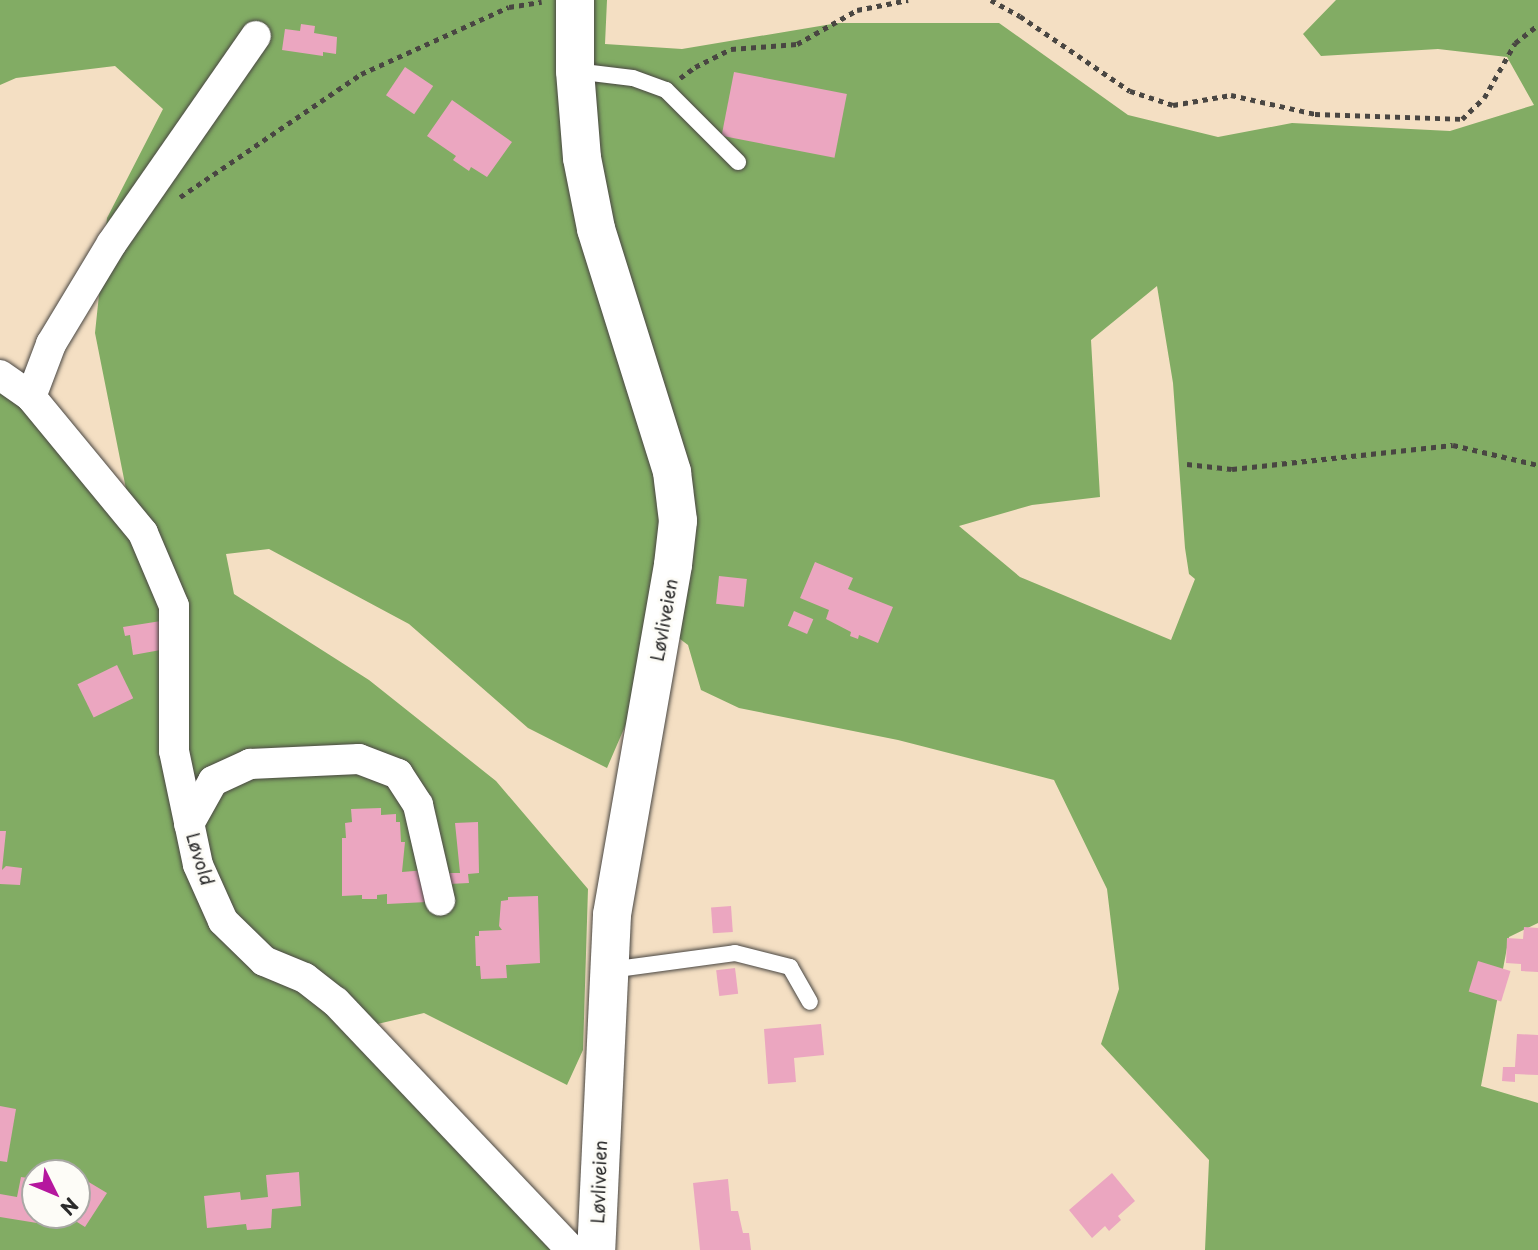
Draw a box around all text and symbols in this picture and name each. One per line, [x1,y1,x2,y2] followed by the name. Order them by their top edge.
[646,577,682,663] street label: Løvliveien
[182,830,218,888] street label: Løvold
[587,1140,611,1224] street label: Løvliveien
[21,1159,91,1229] north arrow
[55,1192,85,1222] text: N

